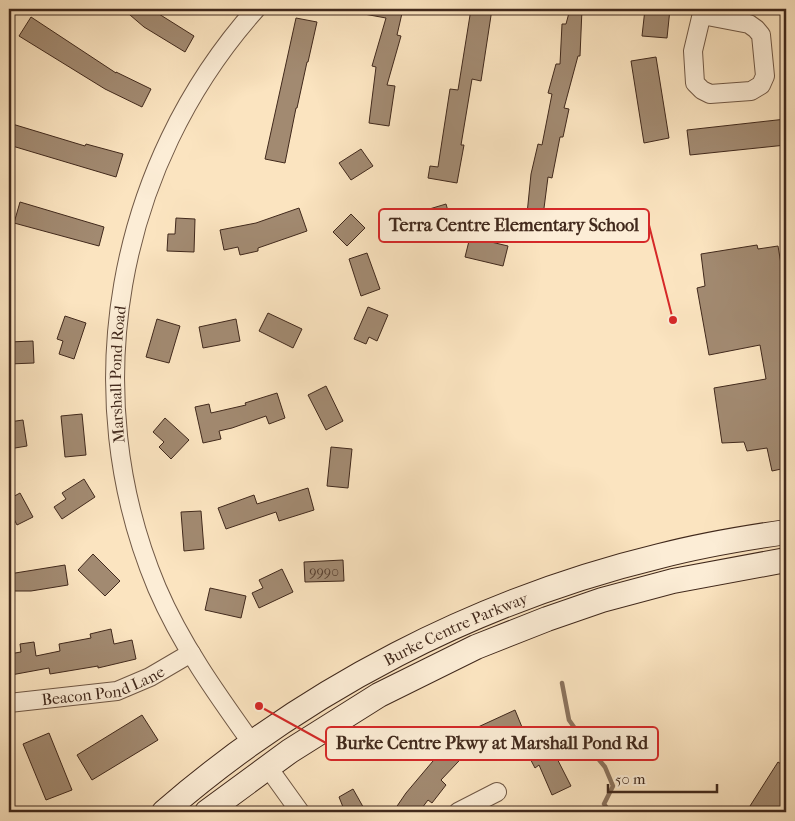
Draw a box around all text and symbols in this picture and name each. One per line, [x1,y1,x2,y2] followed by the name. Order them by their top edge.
[379,209,649,242] callout: Terra Centre Elementary School
[388,215,640,236] text: Terra Centre Elementary School
[106,304,130,444] street label: Marshall Pond Road
[309,563,339,580] house number: 9990
[380,588,531,670] street label: Burke Centre Parkway
[41,662,168,709] street label: Beacon Pond Lane
[326,727,658,760] callout: Burke Centre Pkwy at Marshall Pond Rd
[336,733,649,754] text: Burke Centre Pkwy at Marshall Pond Rd
[608,761,716,793] scale bar
[615,770,646,788] text: 50 m

